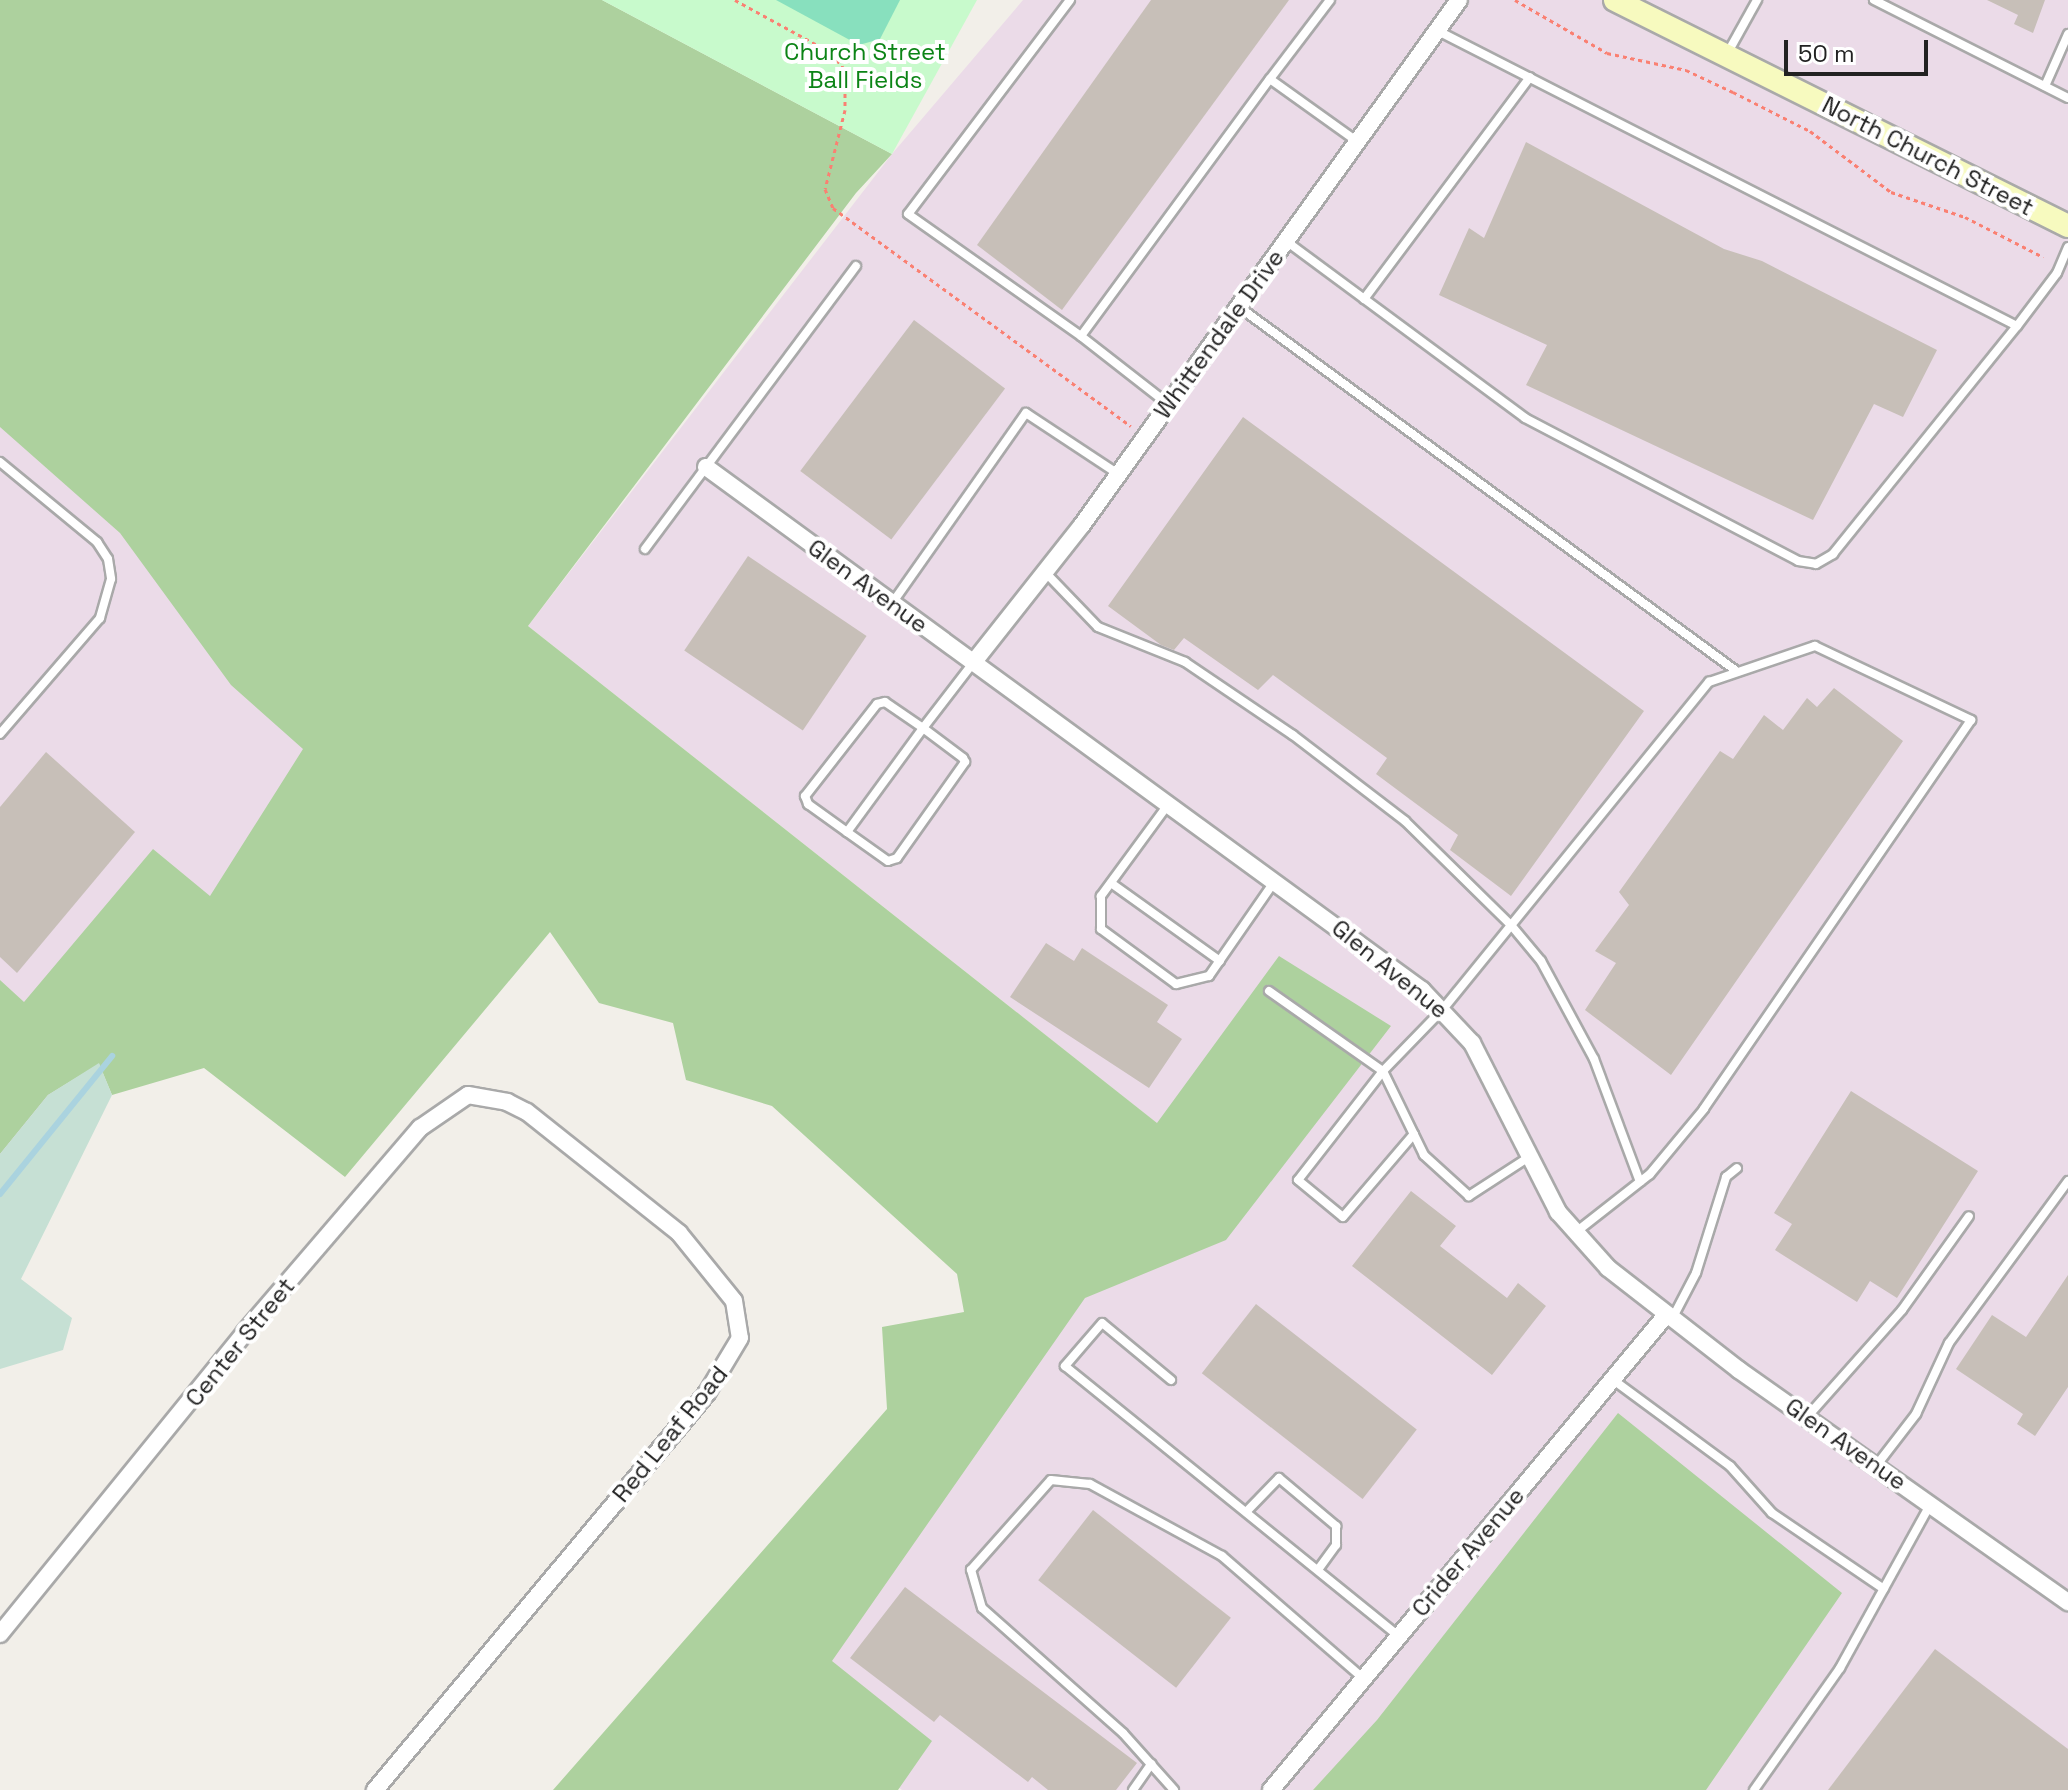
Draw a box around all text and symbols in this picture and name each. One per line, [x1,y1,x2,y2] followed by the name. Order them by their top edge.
[1788,24,1932,74] scale bar
[784,38,946,94] park label: Church Street Ball Fields
[1798,38,1855,69] text: 50 m
[1817,90,2039,222] street label: North Church Street
[1148,244,1290,424] street label: Whittendale Drive
[802,533,934,639] street label: Glen Avenue
[1326,913,1454,1025] street label: Glen Avenue
[179,1272,301,1412] street label: Center Street
[606,1360,734,1508] street label: Red Leaf Road
[1780,1392,1912,1496] street label: Glen Avenue
[1406,1481,1530,1623] street label: Crider Avenue

